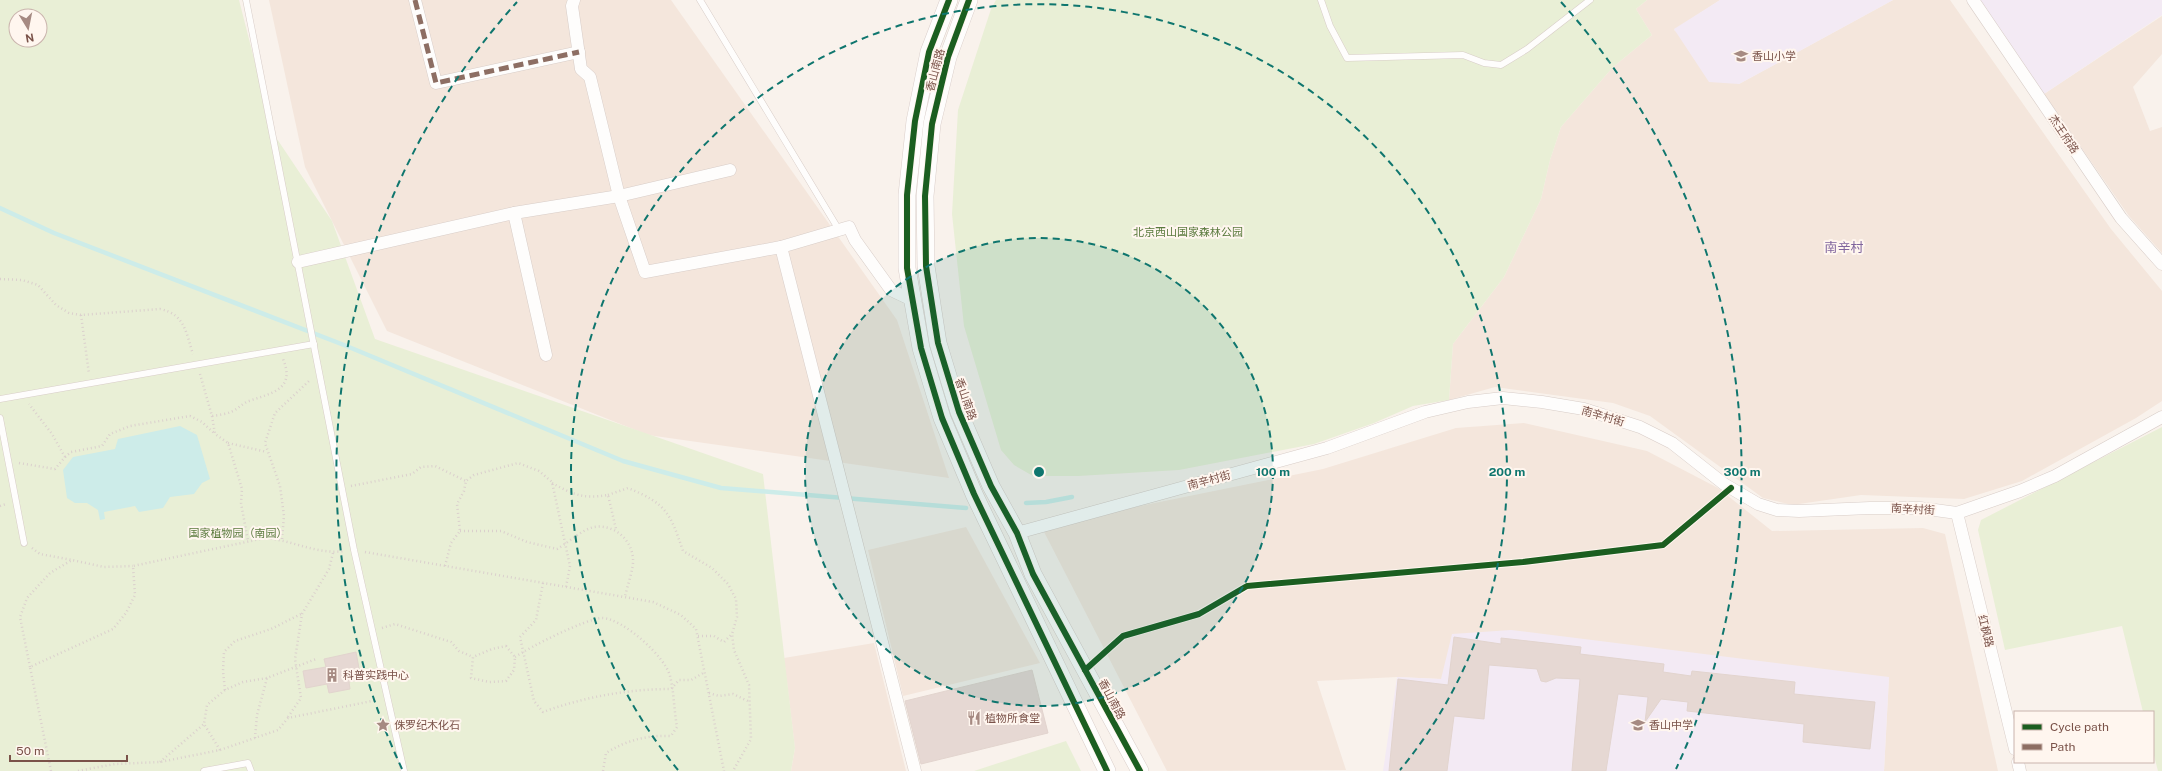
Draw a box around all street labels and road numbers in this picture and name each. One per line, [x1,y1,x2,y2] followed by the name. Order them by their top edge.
[924,47,946,93] street label: 香山南路
[2047,112,2081,156] street label: 杰王府路
[953,376,979,422] street label: 香山南路
[1580,404,1626,428] street label: 南辛村街
[1186,469,1232,491] street label: 南辛村街
[1891,502,1935,516] street label: 南辛村街
[1976,614,1996,648] street label: 红枫路
[1096,677,1128,721] street label: 香山南路

